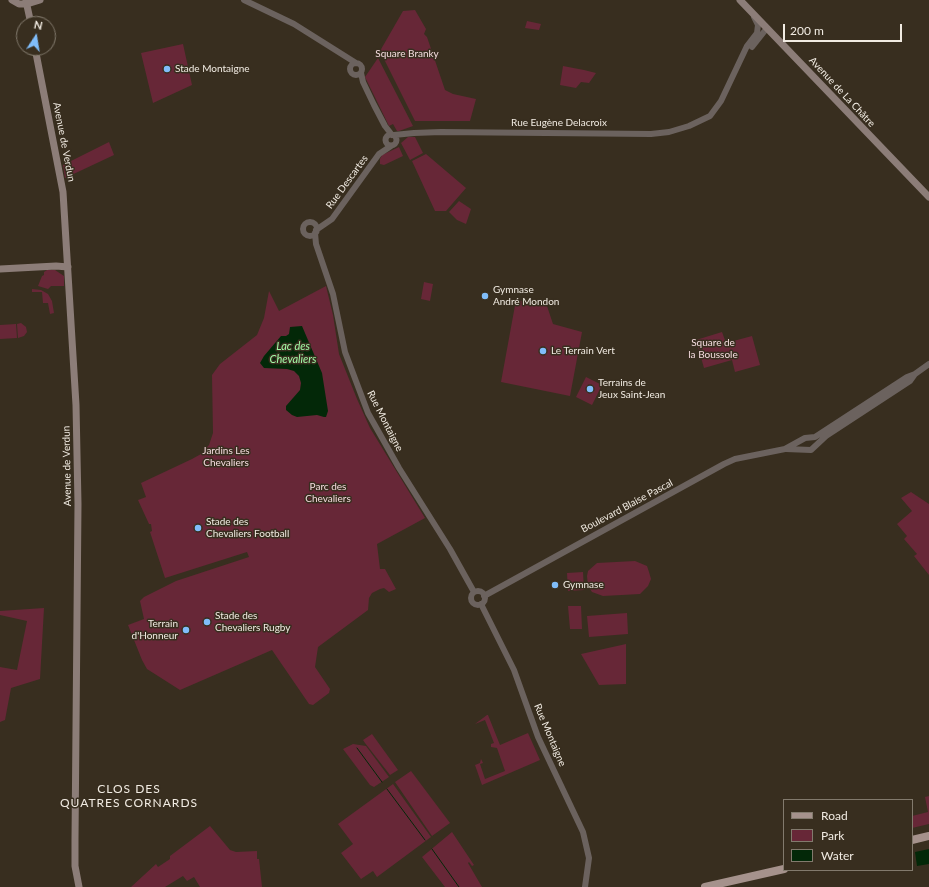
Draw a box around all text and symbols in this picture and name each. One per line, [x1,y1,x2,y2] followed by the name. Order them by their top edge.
[16,16,56,56] north arrow
[785,16,904,42] scale bar
[33,18,44,32] text: N
[790,23,824,38] text: 200 m
[375,48,439,60] park label: Square Branky
[807,55,877,129] street label: Avenue de La Châtre
[175,63,250,75] place label: Stade Montaigne
[162,64,172,74] marker: Stade Montaigne
[50,101,78,183] street label: Avenue de Verdun
[511,117,607,129] street label: Rue Eugène Delacroix
[324,153,370,211] street label: Rue Descartes
[493,284,559,308] place label: Gymnase André Mondon
[480,291,490,301] marker: Gymnase André Mondon
[688,337,738,360] park label: Square de la Boussole
[270,339,316,365] water label: Lac des Chevaliers
[551,345,615,357] place label: Le Terrain Vert
[538,346,548,356] marker: Le Terrain Vert
[598,377,665,400] place label: Terrains de Jeux Saint-Jean
[585,384,595,394] marker: Terrains de Jeux Saint-Jean
[364,389,406,453] street label: Rue Montaigne
[60,426,74,506] street label: Avenue de Verdun
[202,445,250,468] park label: Jardins Les Chevaliers
[579,477,675,535] street label: Boulevard Blaise Pascal
[305,481,351,504] park label: Parc des Chevaliers
[206,516,289,540] place label: Stade des Chevaliers Football
[193,523,203,533] marker: Stade des Chevaliers Football
[563,579,604,591] place label: Gymnase
[550,580,560,590] marker: Gymnase
[215,610,290,634] place label: Stade des Chevaliers Rugby
[202,617,212,627] marker: Stade des Chevaliers Rugby
[132,618,178,642] place label: Terrain d'Honneur
[181,625,191,635] marker: Terrain d'Honneur
[531,702,569,768] street label: Rue Montaigne
[60,782,198,810] district label: CLOS DES QUATRES CORNARDS
[783,799,913,871] legend
[821,808,848,823] text: Road
[821,828,844,843] text: Park
[821,848,854,863] text: Water

